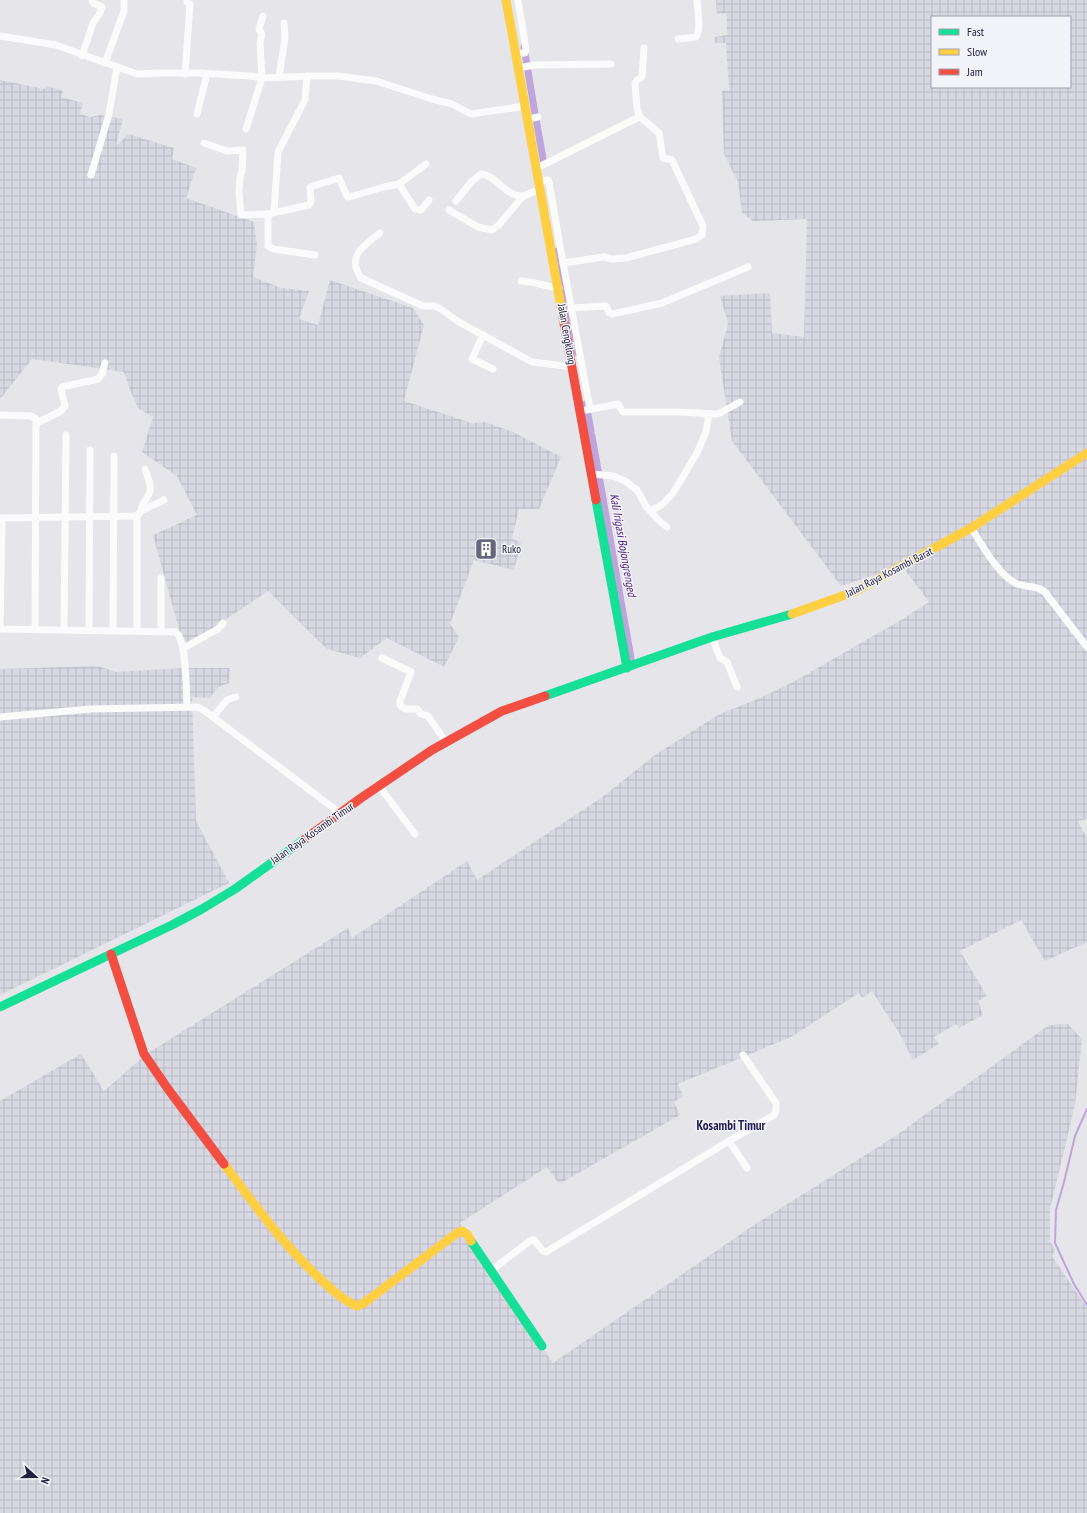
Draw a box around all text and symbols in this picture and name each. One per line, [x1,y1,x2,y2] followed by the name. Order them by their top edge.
[931,16,1071,88] legend
[967,24,985,39] text: Fast
[967,44,988,59] text: Slow
[966,64,983,79] text: Jam
[555,302,579,366] street label: Jalan Cengklong
[607,492,640,599] water label: Kali Irigasi Bojongrenged
[473,536,499,562] building icon: Ruko
[502,542,521,556] place label: Ruko
[842,544,935,601] street label: Jalan Raya Kosambi Barat
[267,799,356,867] street label: Jalan Raya Kosambi Timur
[697,1117,766,1134] district label: Kosambi Timur
[16,1457,56,1497] north arrow
[38,1475,53,1486] text: N

